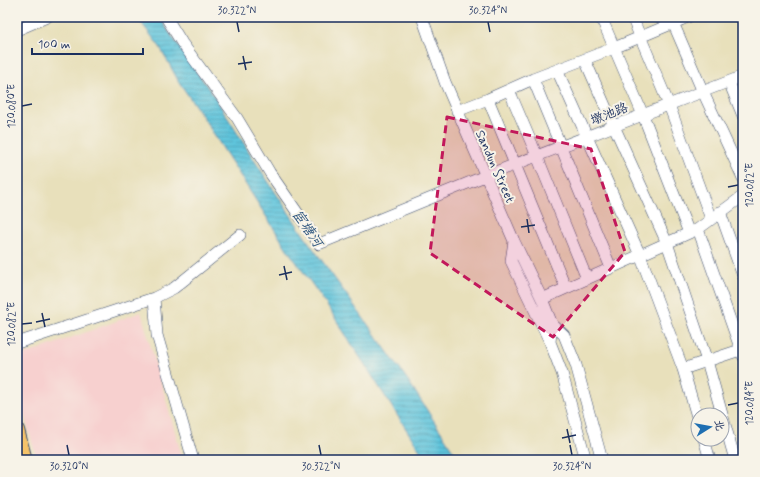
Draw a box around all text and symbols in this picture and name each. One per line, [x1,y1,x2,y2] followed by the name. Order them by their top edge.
[218,4,257,18] text: 30.322°N
[469,4,507,18] text: 30.324°N
[32,30,143,56] scale bar
[38,37,70,53] text: 100 m
[5,84,19,128] text: 120.080°E
[588,99,631,129] street label: 墩池路
[471,127,518,206] street label: Sandun Street
[743,163,757,207] text: 120.082°E
[288,206,327,253] water label: 宦塘河
[5,302,19,346] text: 120.082°E
[743,381,757,425] text: 120.084°E
[690,407,730,447] north arrow
[711,419,727,432] text: 北
[50,460,89,474] text: 30.320°N
[302,460,341,474] text: 30.322°N
[553,460,591,474] text: 30.324°N

